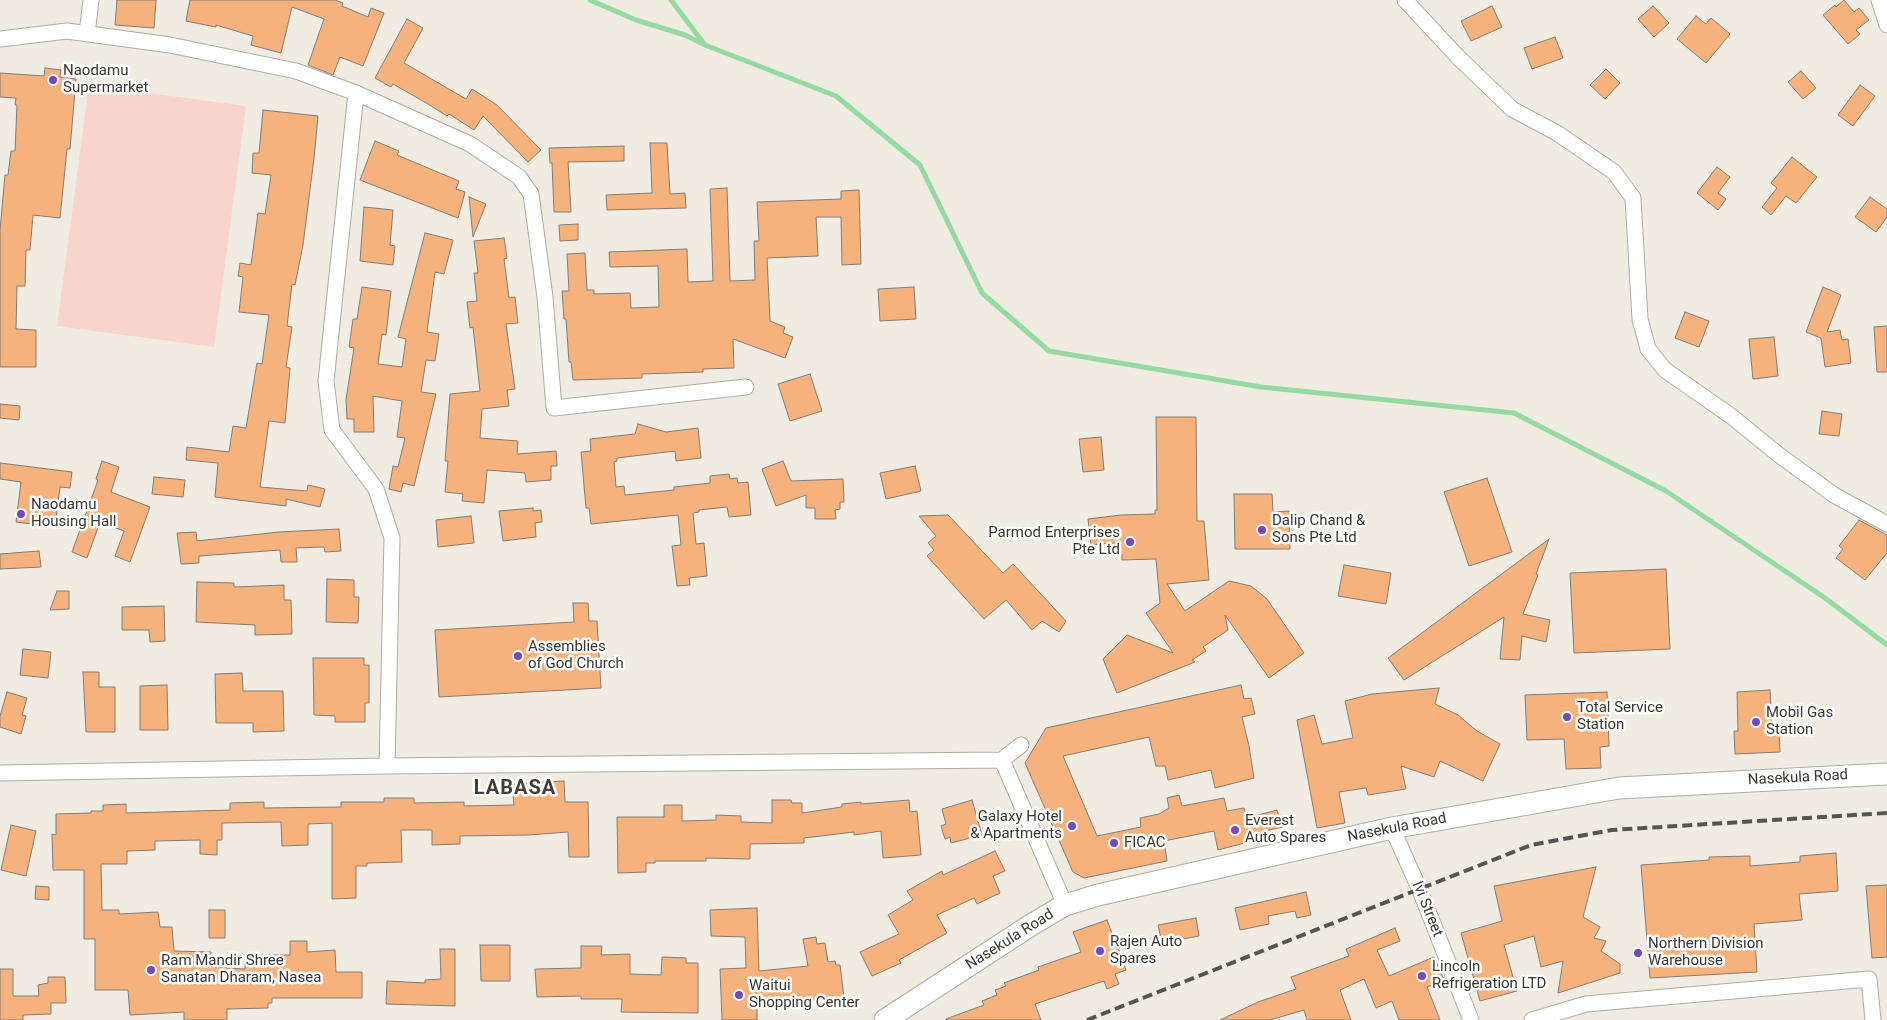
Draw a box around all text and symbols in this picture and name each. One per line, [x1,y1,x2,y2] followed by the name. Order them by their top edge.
[63,62,148,97] place label: Naodamu Supermarket
[47,74,59,86] marker: Naodamu Supermarket
[31,496,116,531] place label: Naodamu Housing Hall
[15,508,27,520] marker: Naodamu Housing Hall
[1272,512,1365,547] place label: Dalip Chand & Sons Pte Ltd
[988,524,1120,559] place label: Parmod Enterprises Pte Ltd
[1256,524,1268,536] marker: Dalip Chand & Sons Pte Ltd
[1124,536,1136,548] marker: Parmod Enterprises Pte Ltd
[528,638,624,673] place label: Assemblies of God Church
[512,650,524,662] marker: Assemblies of God Church
[1577,699,1663,734] place label: Total Service Station
[1766,704,1833,739] place label: Mobil Gas Station
[1561,711,1573,723] marker: Total Service Station
[1750,716,1762,728] marker: Mobil Gas Station
[1747,766,1849,790] street label: Nasekula Road
[473,777,557,801] district label: LABASA
[970,808,1062,843] place label: Galaxy Hotel & Apartments
[1346,810,1448,846] street label: Nasekula Road
[1245,812,1326,847] place label: Everest Auto Spares
[1066,820,1078,832] marker: Galaxy Hotel & Apartments
[1229,824,1241,836] marker: Everest Auto Spares
[1124,834,1166,852] place label: FICAC
[1108,837,1120,849] marker: FICAC
[1408,879,1446,939] street label: Ivi Street
[963,906,1057,974] street label: Nasekula Road
[1110,933,1182,968] place label: Rajen Auto Spares
[1648,935,1764,970] place label: Northern Division Warehouse
[1094,945,1106,957] marker: Rajen Auto Spares
[1632,947,1644,959] marker: Northern Division Warehouse
[161,952,321,987] place label: Ram Mandir Shree Sanatan Dharam, Nasea
[1432,958,1546,993] place label: Lincoln Refrigeration LTD
[145,964,157,976] marker: Ram Mandir Shree Sanatan Dharam, Nasea
[1416,970,1428,982] marker: Lincoln Refrigeration LTD
[749,977,860,1012] place label: Waitui Shopping Center
[733,989,745,1001] marker: Waitui Shopping Center

